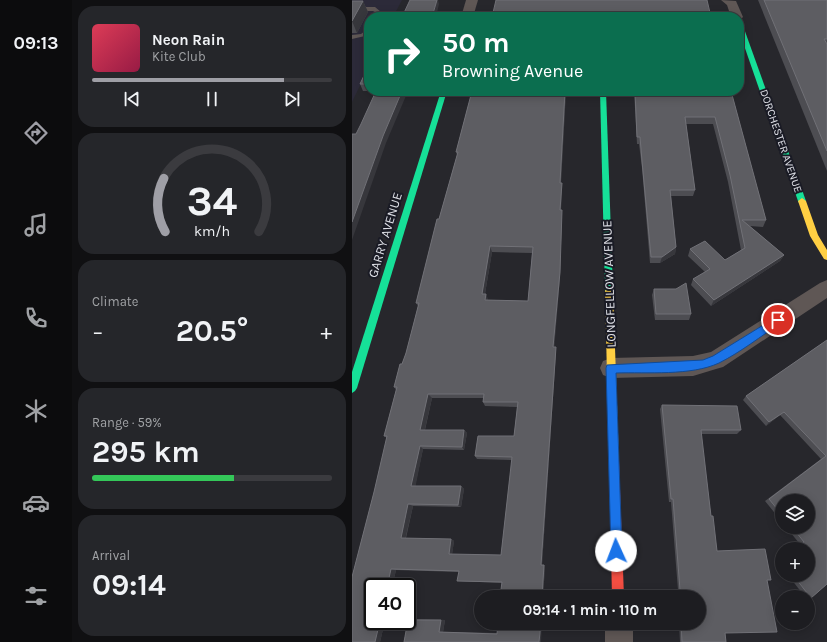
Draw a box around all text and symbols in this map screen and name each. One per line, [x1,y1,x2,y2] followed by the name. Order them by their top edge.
[442,26,510,59] text: 50 m
[376,28,428,80] icon: right
[152,31,225,49] text: Neon Rain
[14,32,58,54] text: 09:13
[152,49,206,64] text: Kite Club
[442,60,583,82] text: Browning Avenue
[121,88,143,110] icon: previous
[201,88,223,110] icon: pause
[281,88,303,110] icon: next
[757,88,805,194] street label: DORCHESTER AVENUE
[22,119,50,147] icon: directions
[187,177,238,225] text: 34
[365,191,405,279] street label: GARRY AVENUE
[22,211,50,239] icon: music
[599,220,619,348] street label: LONGFELLOW AVENUE
[194,222,230,239] text: km/h
[92,294,138,309] text: Climate
[761,303,795,337] pin
[22,304,50,332] icon: phone
[767,309,789,331] icon: arrive
[176,313,248,349] text: 20.5°
[92,319,104,345] text: −
[320,319,332,345] text: +
[22,397,50,425] icon: climate
[92,415,162,430] text: Range · 59%
[92,434,200,470] text: 295 km
[22,489,50,517] icon: car
[775,494,815,630] map controls
[775,494,815,534] button: layers
[595,530,637,572] position arrow
[775,542,815,582] button: +
[92,548,130,563] text: Arrival
[92,567,166,603] text: 09:14
[364,578,416,630] speed limit sign: 40
[22,582,50,610] icon: filters
[775,590,815,630] button: −
[523,601,657,619] text: 09:14 · 1 min · 110 m

